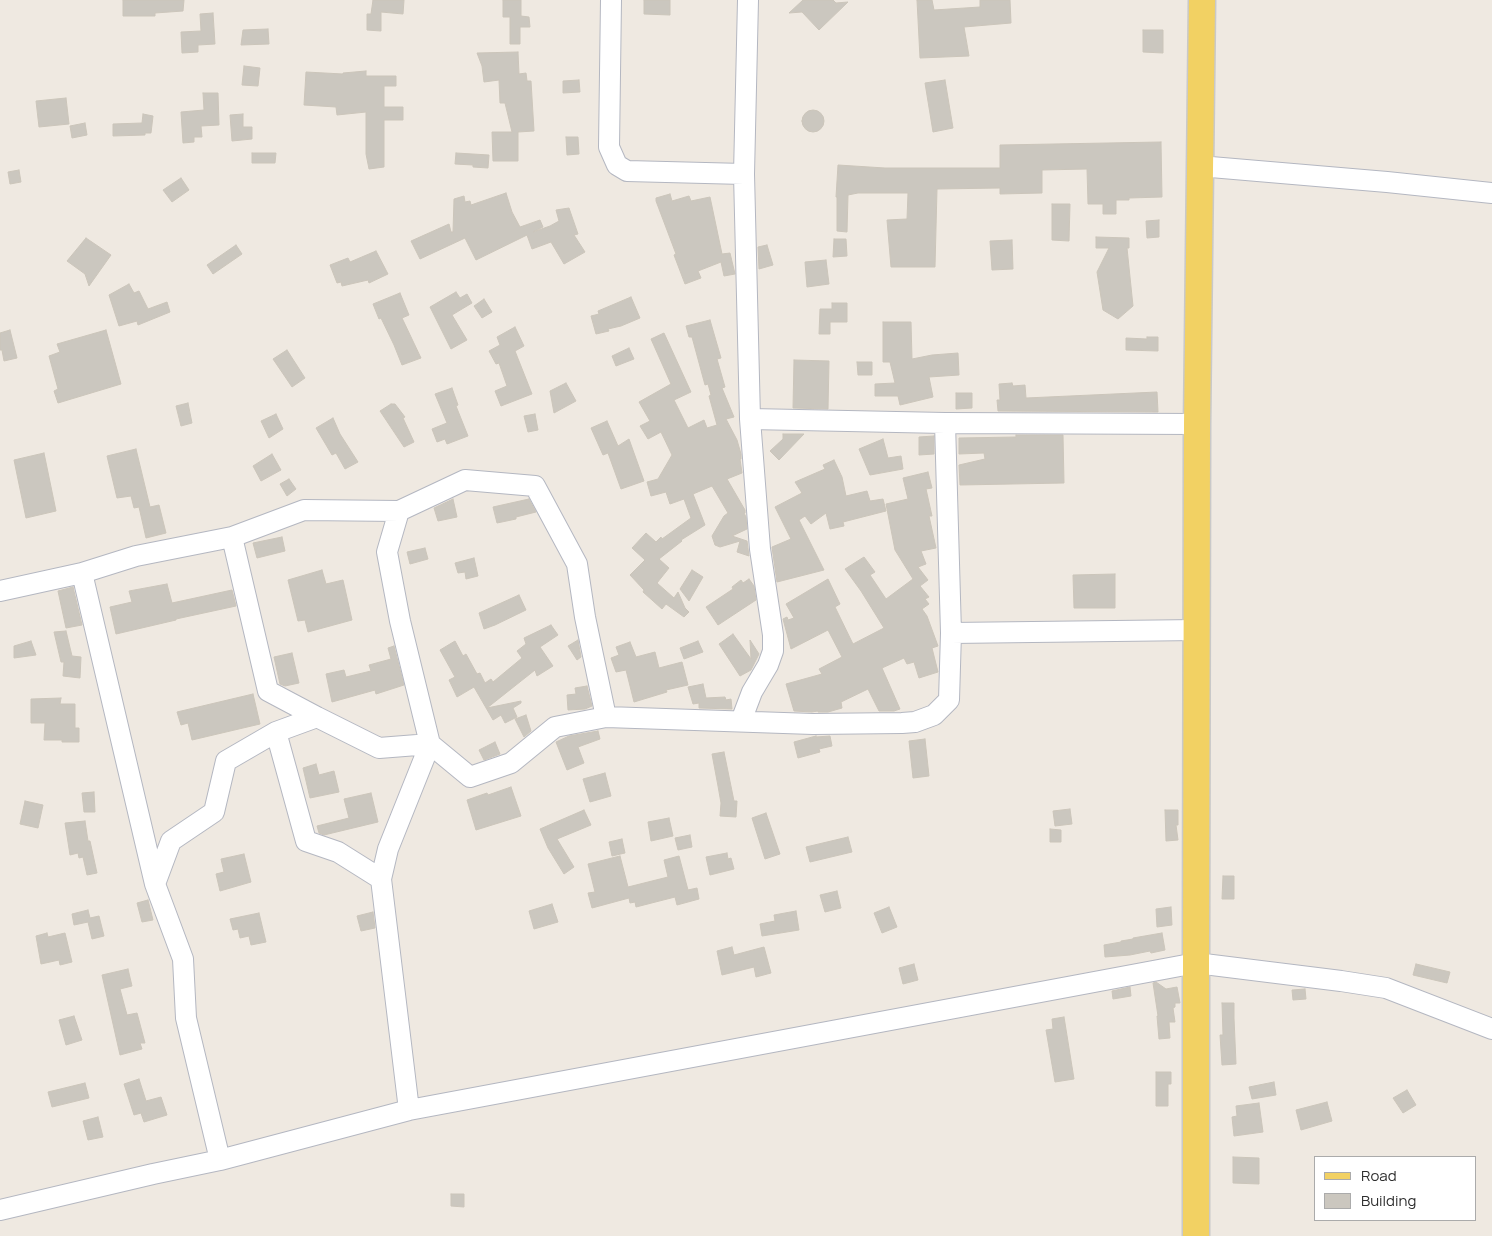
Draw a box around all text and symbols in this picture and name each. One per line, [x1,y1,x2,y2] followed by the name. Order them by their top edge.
[1314,1156,1477,1221] legend
[1361,1165,1397,1186] text: Road
[1361,1190,1416,1211] text: Building

